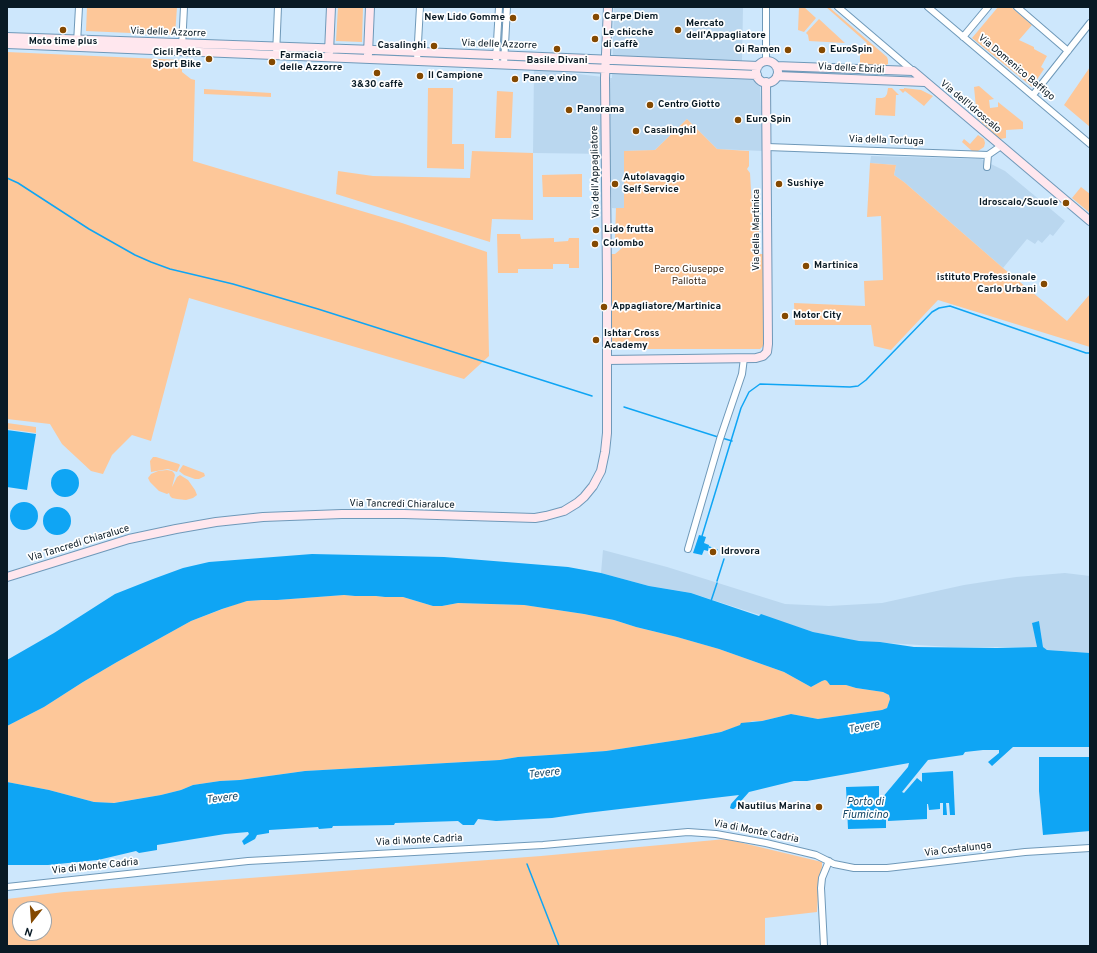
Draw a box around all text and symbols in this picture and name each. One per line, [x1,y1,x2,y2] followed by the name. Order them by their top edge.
[604,11,658,23] place label: Carpe Diem
[424,12,505,24] place label: New Lido Gomme
[591,12,601,22] marker: Carpe Diem
[508,13,518,23] marker: New Lido Gomme
[686,18,766,42] place label: Mercato dell'Appagliatore
[58,25,68,35] marker: Moto time plus
[673,25,683,35] marker: Mercato dell'Appagliatore
[130,26,206,40] street label: Via delle Azzorre
[603,27,653,50] place label: Le chicche di caffè
[975,32,1057,104] street label: Via Domenico Baffigo
[590,34,600,44] marker: Le chicche di caffè
[29,36,97,48] place label: Moto time plus
[461,38,537,52] street label: Via delle Azzorre
[377,40,426,52] place label: Casalinghi
[429,41,439,51] marker: Casalinghi
[552,44,562,54] marker: Basile Divani
[735,44,780,56] place label: Oi Ramen
[830,44,872,56] place label: EuroSpin
[783,45,793,55] marker: Oi Ramen
[817,45,827,55] marker: EuroSpin
[152,47,201,70] place label: Cicli Petta Sport Bike
[280,50,342,74] place label: Farmacia delle Azzorre
[204,54,214,64] marker: Cicli Petta Sport Bike
[527,55,587,67] place label: Basile Divani
[267,57,277,67] marker: Farmacia delle Azzorre
[817,61,885,77] street label: Via delle Ebridi
[372,68,382,78] marker: 3&30 caffè
[428,70,483,82] place label: Il Campione
[415,71,425,81] marker: Il Campione
[523,73,577,85] place label: Pane e vino
[510,74,520,84] marker: Pane e vino
[937,78,1003,136] street label: Via dell'Idroscalo
[351,79,403,91] place label: 3&30 caffè
[658,99,720,111] place label: Centro Giotto
[645,100,655,110] marker: Centro Giotto
[577,104,624,116] place label: Panorama
[564,105,574,115] marker: Panorama
[746,114,791,126] place label: Euro Spin
[733,115,743,125] marker: Euro Spin
[644,125,697,137] place label: Casalinghi1
[589,126,603,218] street label: Via dell'Appagliatore
[631,126,641,136] marker: Casalinghi1
[848,134,924,148] street label: Via della Tortuga
[623,172,685,196] place label: Autolavaggio Self Service
[787,178,824,190] place label: Sushiye
[610,179,620,189] marker: Autolavaggio Self Service
[774,179,784,189] marker: Sushiye
[751,189,763,271] street label: Via della Martinica
[979,197,1058,209] place label: Idroscalo/Scuole
[1061,198,1071,208] marker: Idroscalo/Scuole
[604,224,654,236] place label: Lido frutta
[591,225,601,235] marker: Lido frutta
[603,238,644,250] place label: Colombo
[590,239,600,249] marker: Colombo
[814,260,858,272] place label: Martinica
[801,261,811,271] marker: Martinica
[654,264,724,288] park label: Parco Giuseppe Pallotta
[937,272,1036,296] place label: istituto Professionale Carlo Urbani
[1039,279,1049,289] marker: istituto Professionale Carlo Urbani
[612,301,721,313] place label: Appagliatore/Martinica
[599,302,609,312] marker: Appagliatore/Martinica
[793,310,841,322] place label: Motor City
[780,311,790,321] marker: Motor City
[604,328,660,352] place label: Ishtar Cross Academy
[591,335,601,345] marker: Ishtar Cross Academy
[349,498,455,512] street label: Via Tancredi Chiaraluce
[27,523,131,565] street label: Via Tancredi Chiaraluce
[721,546,760,558] place label: Idrovora
[708,547,718,557] marker: Idrovora
[847,719,881,737] water label: Tevere
[528,766,560,782] water label: Tevere
[206,791,238,807] water label: Tevere
[842,796,888,822] water label: Porto di Fiumicino
[737,801,811,813] place label: Nautilus Marina
[814,802,824,812] marker: Nautilus Marina
[712,818,800,846] street label: Via di Monte Cadria
[375,833,463,849] street label: Via di Monte Cadria
[924,840,992,860] street label: Via Costalunga
[51,856,139,878] street label: Via di Monte Cadria
[12,901,52,941] north arrow
[23,924,35,939] text: N

